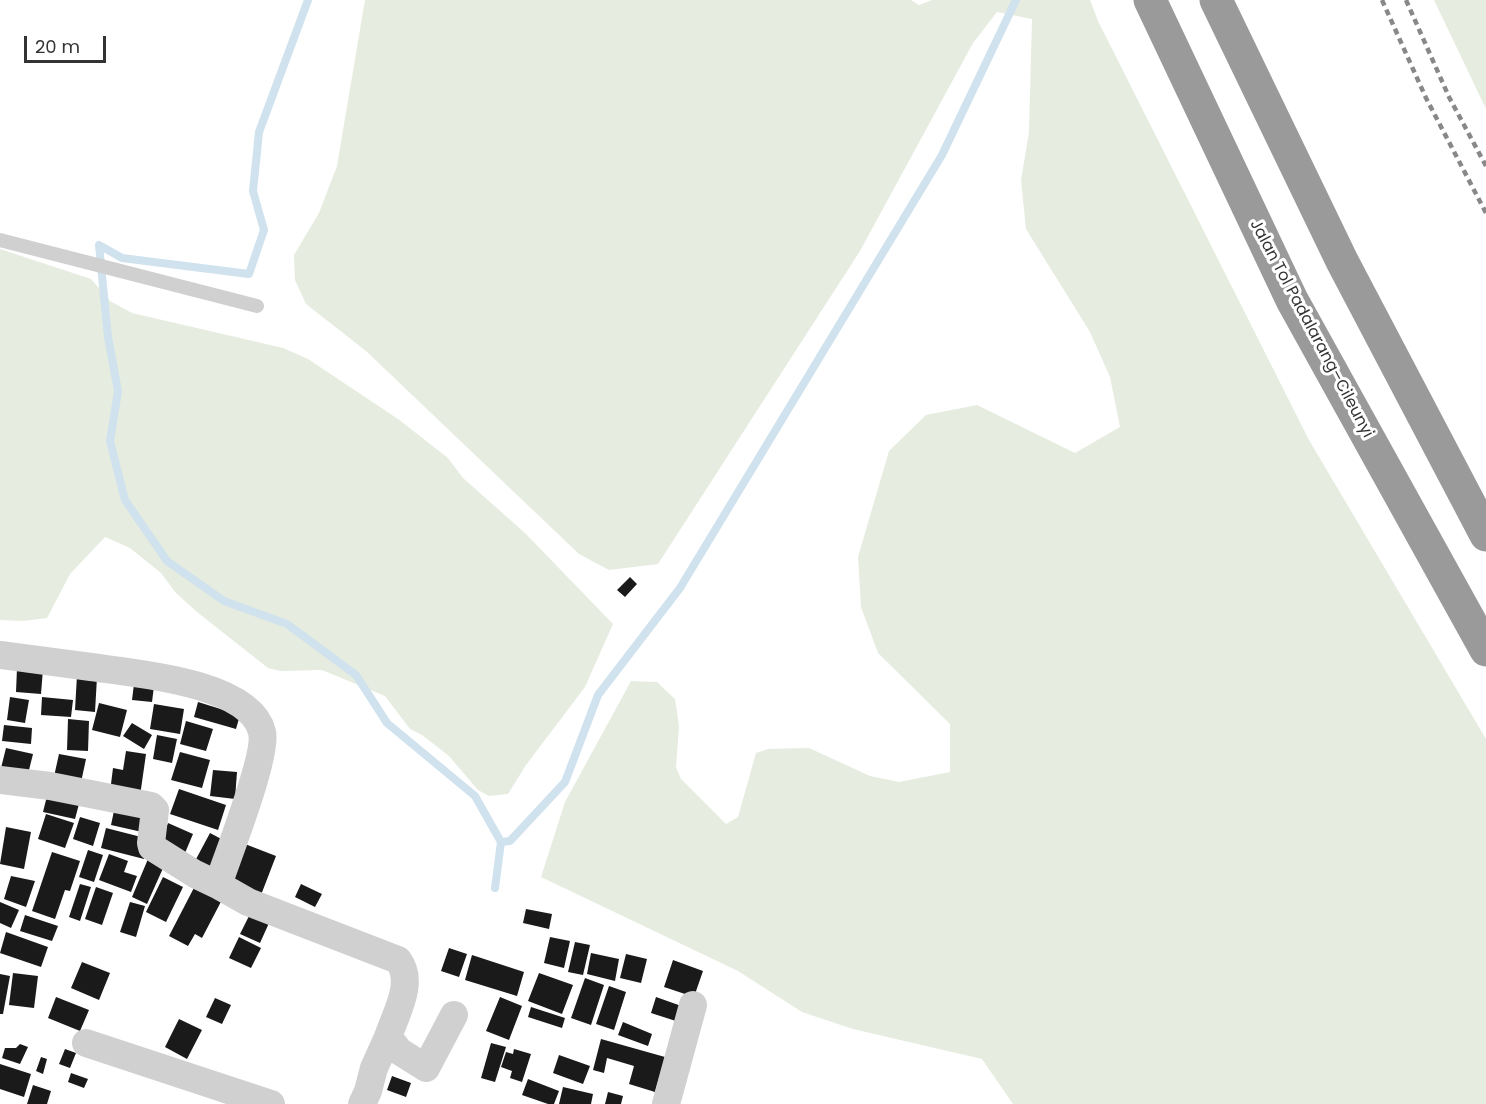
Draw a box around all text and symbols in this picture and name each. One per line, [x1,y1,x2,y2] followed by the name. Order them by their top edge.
[27,24,110,62] scale bar
[35,34,80,59] text: 20 m
[1245,217,1377,441] street label: Jalan Tol Padalarang–Cileunyi

